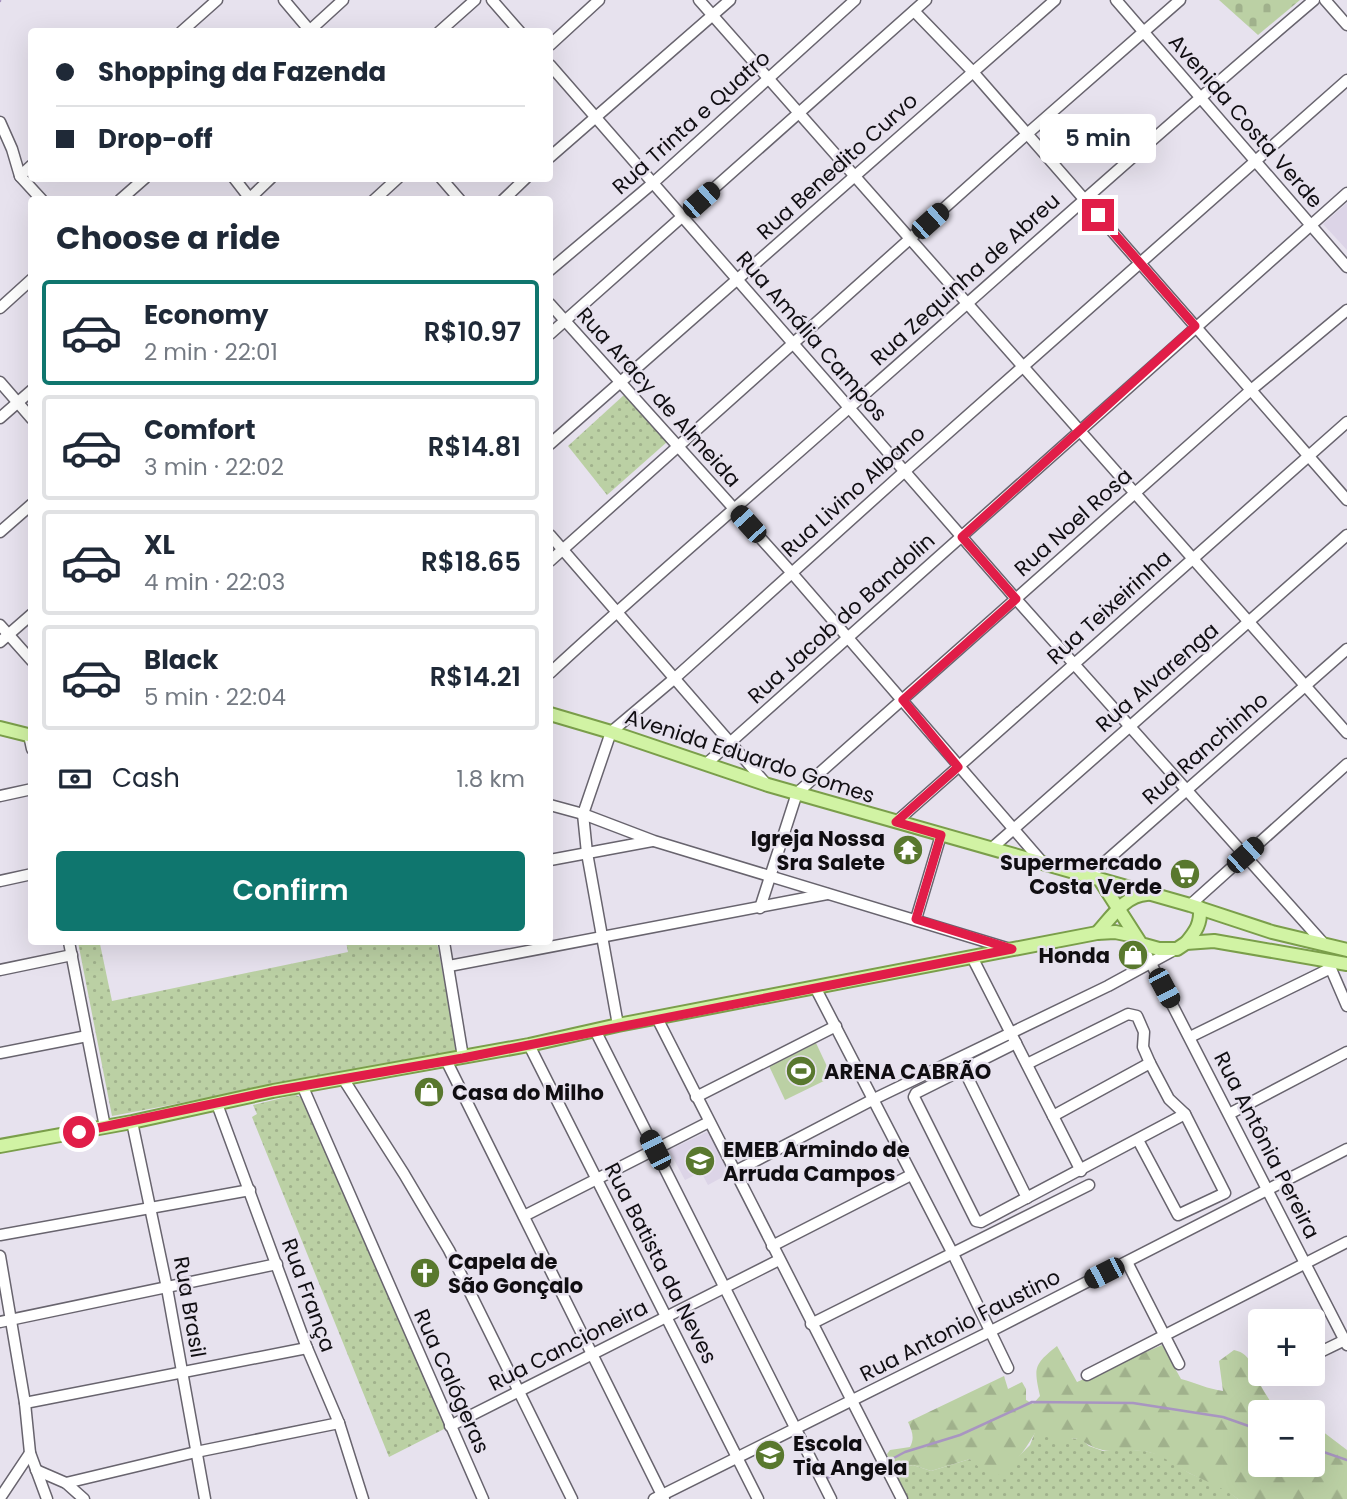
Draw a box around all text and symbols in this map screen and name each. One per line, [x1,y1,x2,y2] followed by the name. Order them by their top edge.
[1162,28,1330,214] street label: Avenida Costa Verde
[606,43,776,201] street label: Rua Trinta e Quatro
[98,54,386,90] text: Shopping da Fazenda
[750,86,924,246] street label: Rua Benedito Curvo
[1040,114,1156,162] callout: 5 min
[98,121,213,157] text: Drop-off
[1065,122,1131,154] text: 5 min
[679,178,724,222] car
[864,186,1066,372] street label: Rua Zequinha de Abreu
[908,199,953,243] car
[1082,199,1114,231] route end
[56,215,280,260] text: Choose a ride
[730,245,894,427] street label: Rua Amália Campos
[144,297,268,333] text: Economy
[60,301,123,364] icon: car
[570,301,748,493] street label: Rua Aracy de Almeida
[424,314,521,350] text: R$10.97
[144,336,278,368] text: 2 min · 22:01
[144,412,256,448] text: Comfort
[60,416,123,479] icon: car
[775,419,931,563] street label: Rua Livino Albano
[428,429,521,465] text: R$14.81
[144,451,284,483] text: 3 min · 22:02
[1008,461,1138,583] street label: Rua Noel Rosa
[727,501,770,547] car
[741,526,941,710] street label: Rua Jacob do Bandolin
[144,527,175,563] text: XL
[60,531,123,594] icon: car
[1041,543,1177,671] street label: Rua Teixeirinha
[421,544,521,580] text: R$18.65
[144,566,285,598] text: 4 min · 22:03
[1089,616,1225,738] street label: Rua Alvarenga
[144,642,218,678] text: Black
[60,646,123,709] icon: car
[430,659,521,695] text: R$14.21
[144,681,286,713] text: 5 min · 22:04
[1136,685,1274,811] street label: Rua Ranchinho
[622,702,878,810] street label: Avenida Eduardo Gomes
[56,760,94,798] icon: cash
[112,760,180,796] text: Cash
[457,763,525,795] text: 1.8 km
[751,824,885,877] place label: Igreja Nossa Sra Salete
[891,833,925,867] temple icon: Igreja Nossa Sra Salete
[1223,833,1268,877] car
[1000,848,1162,901] place label: Supermercado Costa Verde
[56,851,525,931] button: Confirm
[1168,857,1202,891] supermarket icon: Supermercado Costa Verde
[1116,938,1150,972] shop icon: Honda
[1039,941,1110,970] place label: Honda
[1145,965,1184,1011] car
[1207,1046,1327,1244] street label: Rua Antônia Pereira
[784,1054,818,1088] sports icon: ARENA CABRÃO
[824,1057,991,1086] place label: ARENA CABRÃO
[412,1075,446,1109] shop icon: Casa do Milho
[452,1078,604,1107] place label: Casa do Milho
[63,1116,95,1148] route start
[637,1127,674,1173] car
[723,1135,910,1188] place label: EMEB Armindo de Arruda Campos
[683,1144,717,1178] school or university icon: EMEB Armindo de Arruda Campos
[598,1158,724,1368] street label: Rua Batista da Neves
[275,1234,343,1356] street label: Rua França
[448,1247,583,1300] place label: Capela de São Gonçalo
[167,1254,213,1360] street label: Rua Brasil
[1081,1254,1128,1292] car
[408,1256,442,1290] church icon: Capela de São Gonçalo
[855,1262,1065,1388] street label: Rua Antonio Faustino
[484,1292,652,1398] street label: Rua Cancioneira
[407,1304,497,1458] street label: Rua Calógeras
[1248,1309,1325,1477] map controls
[1248,1309,1325,1386] button: +
[1248,1400,1325,1477] button: −
[793,1429,908,1482] place label: Escola Tia Angela
[753,1438,787,1472] school or university icon: Escola Tia Angela

